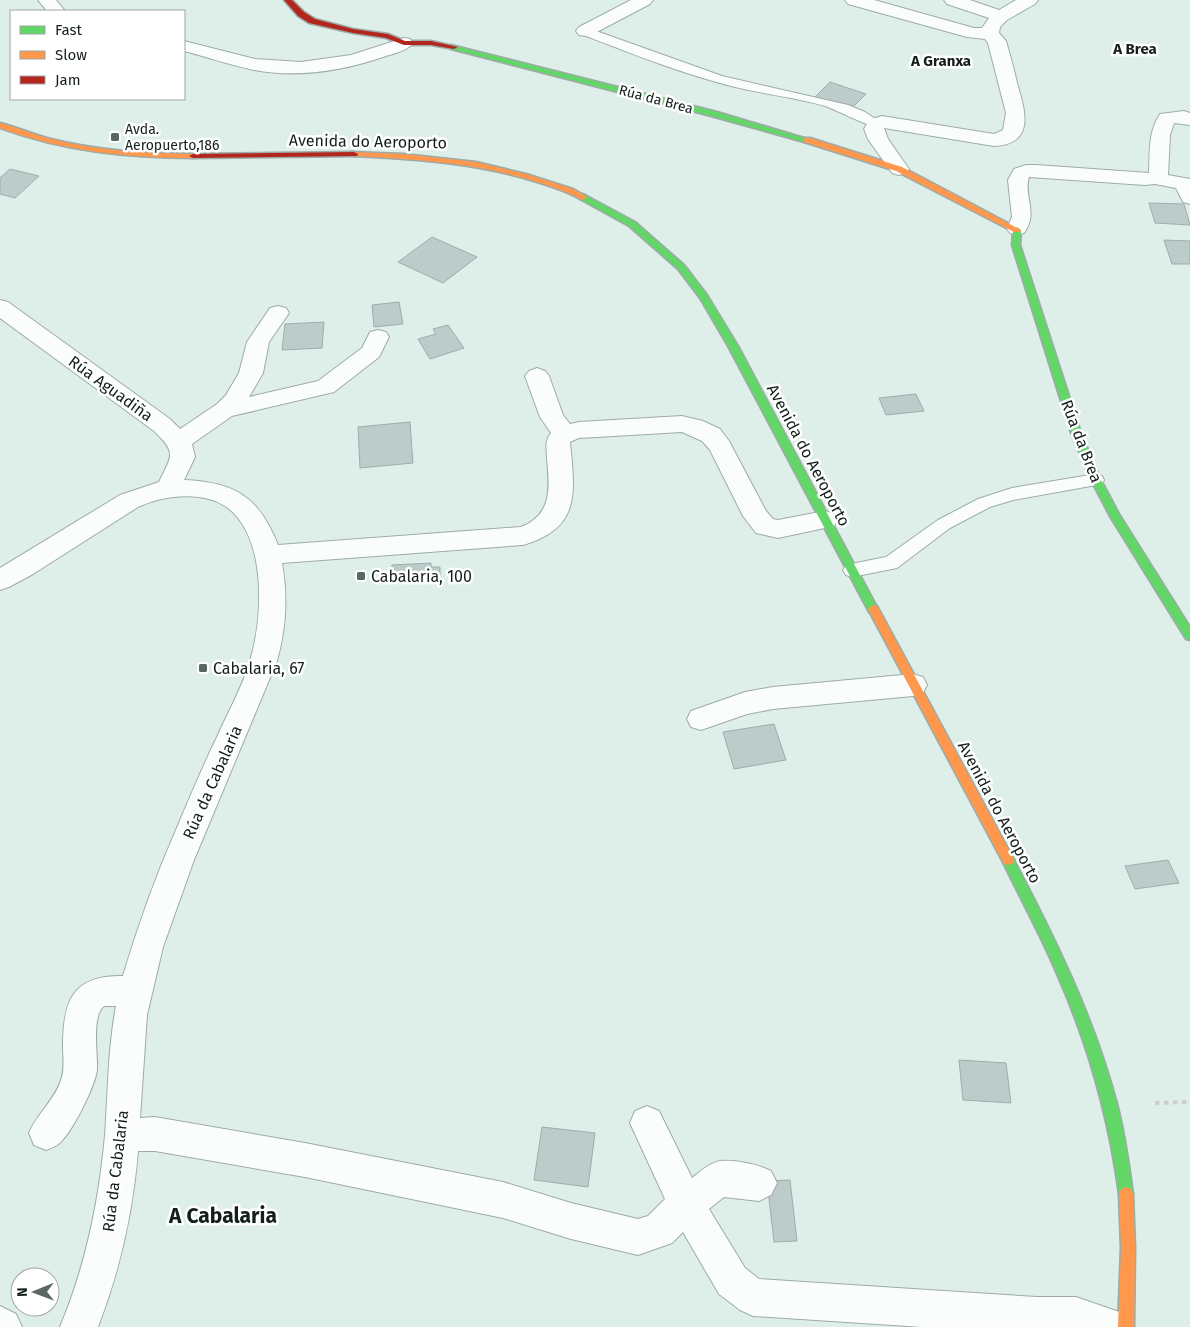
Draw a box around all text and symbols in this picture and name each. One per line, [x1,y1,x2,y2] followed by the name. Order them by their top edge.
[10,10,185,100] legend
[55,21,82,39] text: Fast
[1112,40,1157,58] district label: A Brea
[55,46,87,64] text: Slow
[910,52,971,70] district label: A Granxa
[55,71,81,89] text: Jam
[617,81,695,118] street label: Rúa da Brea
[125,121,219,154] place label: Avda. Aeropuerto,186
[109,131,121,143] marker: Avda. Aeropuerto,186
[289,131,447,152] street label: Avenida do Aeroporto
[65,351,157,425] street label: Rúa Aguadiña
[763,381,854,529] street label: Avenida do Aeroporto
[1057,397,1106,485] street label: Rúa da Brea
[371,567,472,586] place label: Cabalaria, 100
[355,570,367,582] marker: Cabalaria, 100
[213,659,304,678] place label: Cabalaria, 67
[197,662,209,674] marker: Cabalaria, 67
[179,722,246,842] street label: Rúa da Cabalaria
[954,738,1045,886] street label: Avenida do Aeroporto
[99,1109,132,1233] street label: Rúa da Cabalaria
[168,1203,277,1229] district label: A Cabalaria
[10,1267,60,1317] north arrow
[14,1287,31,1297] text: N

